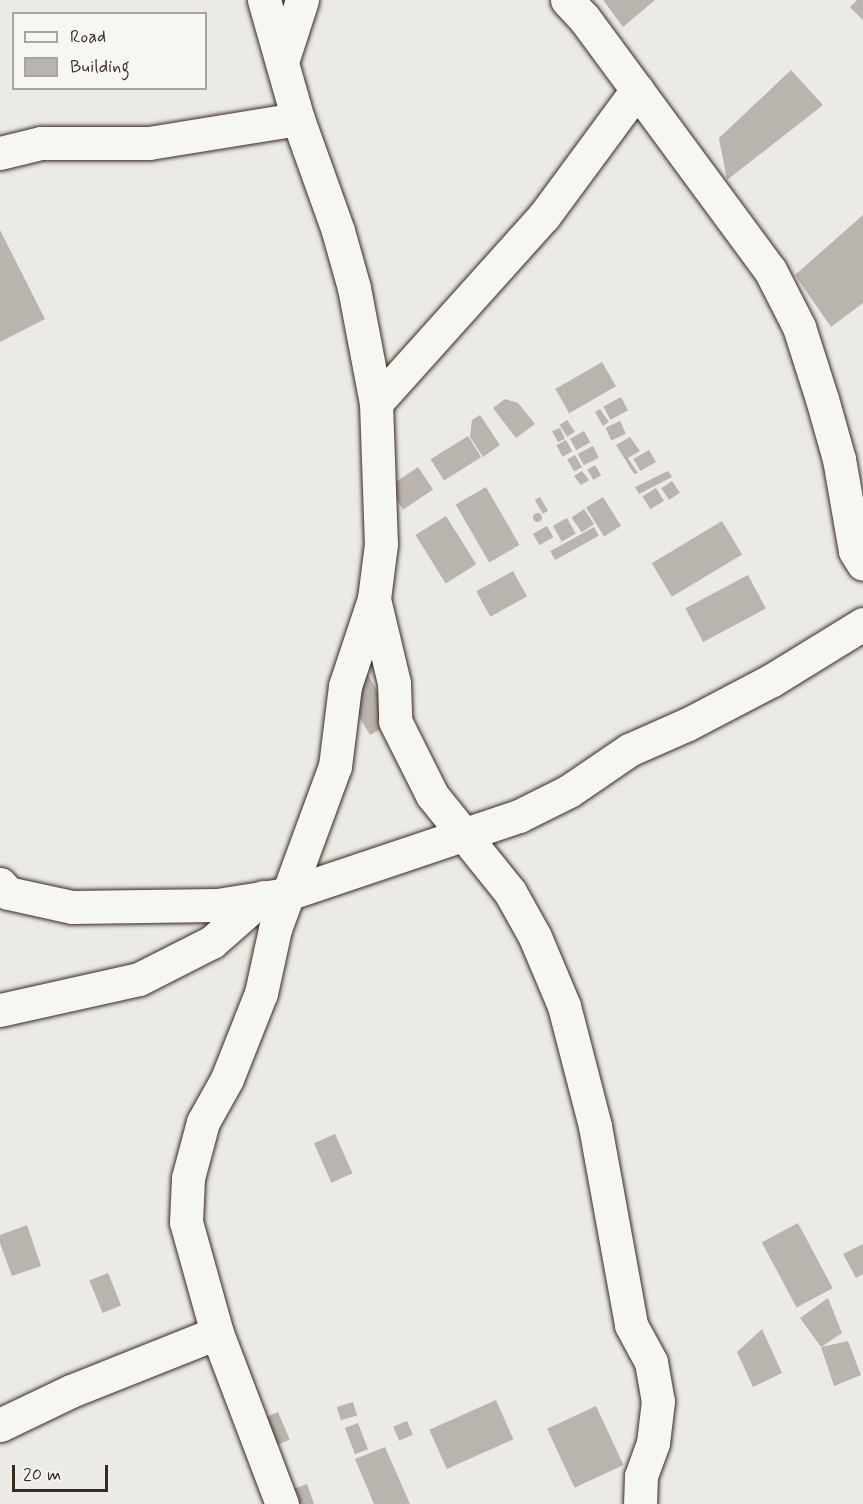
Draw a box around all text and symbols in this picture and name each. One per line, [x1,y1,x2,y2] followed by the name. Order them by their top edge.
[12,12,207,90] legend
[70,25,106,49] text: Road
[70,55,130,79] text: Building
[15,1453,111,1491] scale bar
[23,1463,61,1487] text: 20 m

